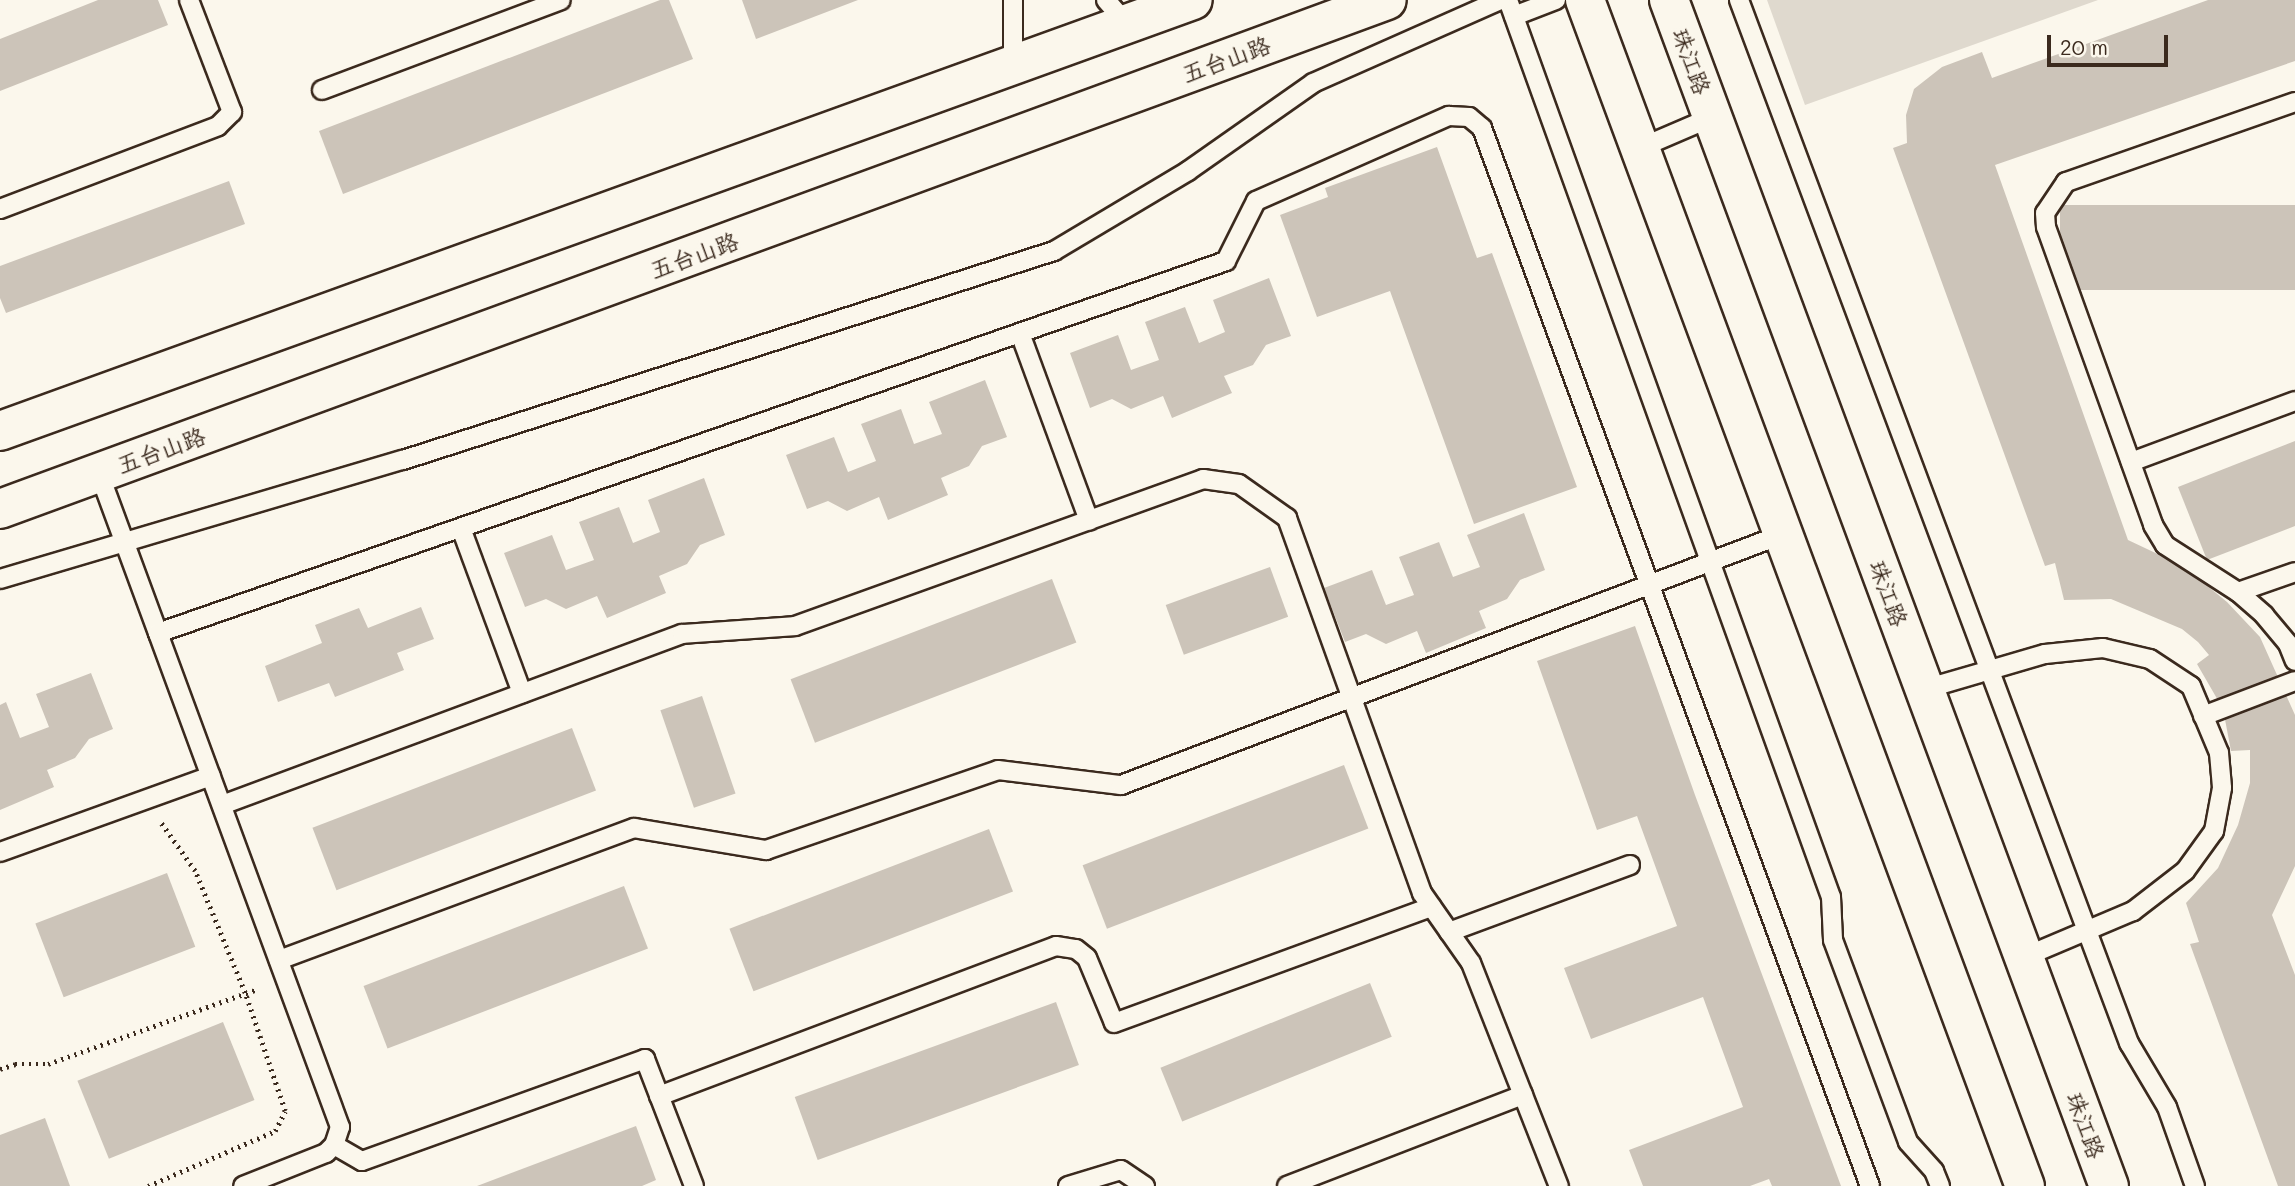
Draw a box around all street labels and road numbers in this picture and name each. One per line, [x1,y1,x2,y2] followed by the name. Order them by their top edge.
[1667,24,1717,98] street label: 珠江路
[1178,30,1274,88] street label: 五台山路
[646,226,742,284] street label: 五台山路
[113,421,209,479] street label: 五台山路
[1864,556,1914,630] street label: 珠江路
[2061,1088,2111,1162] street label: 珠江路

